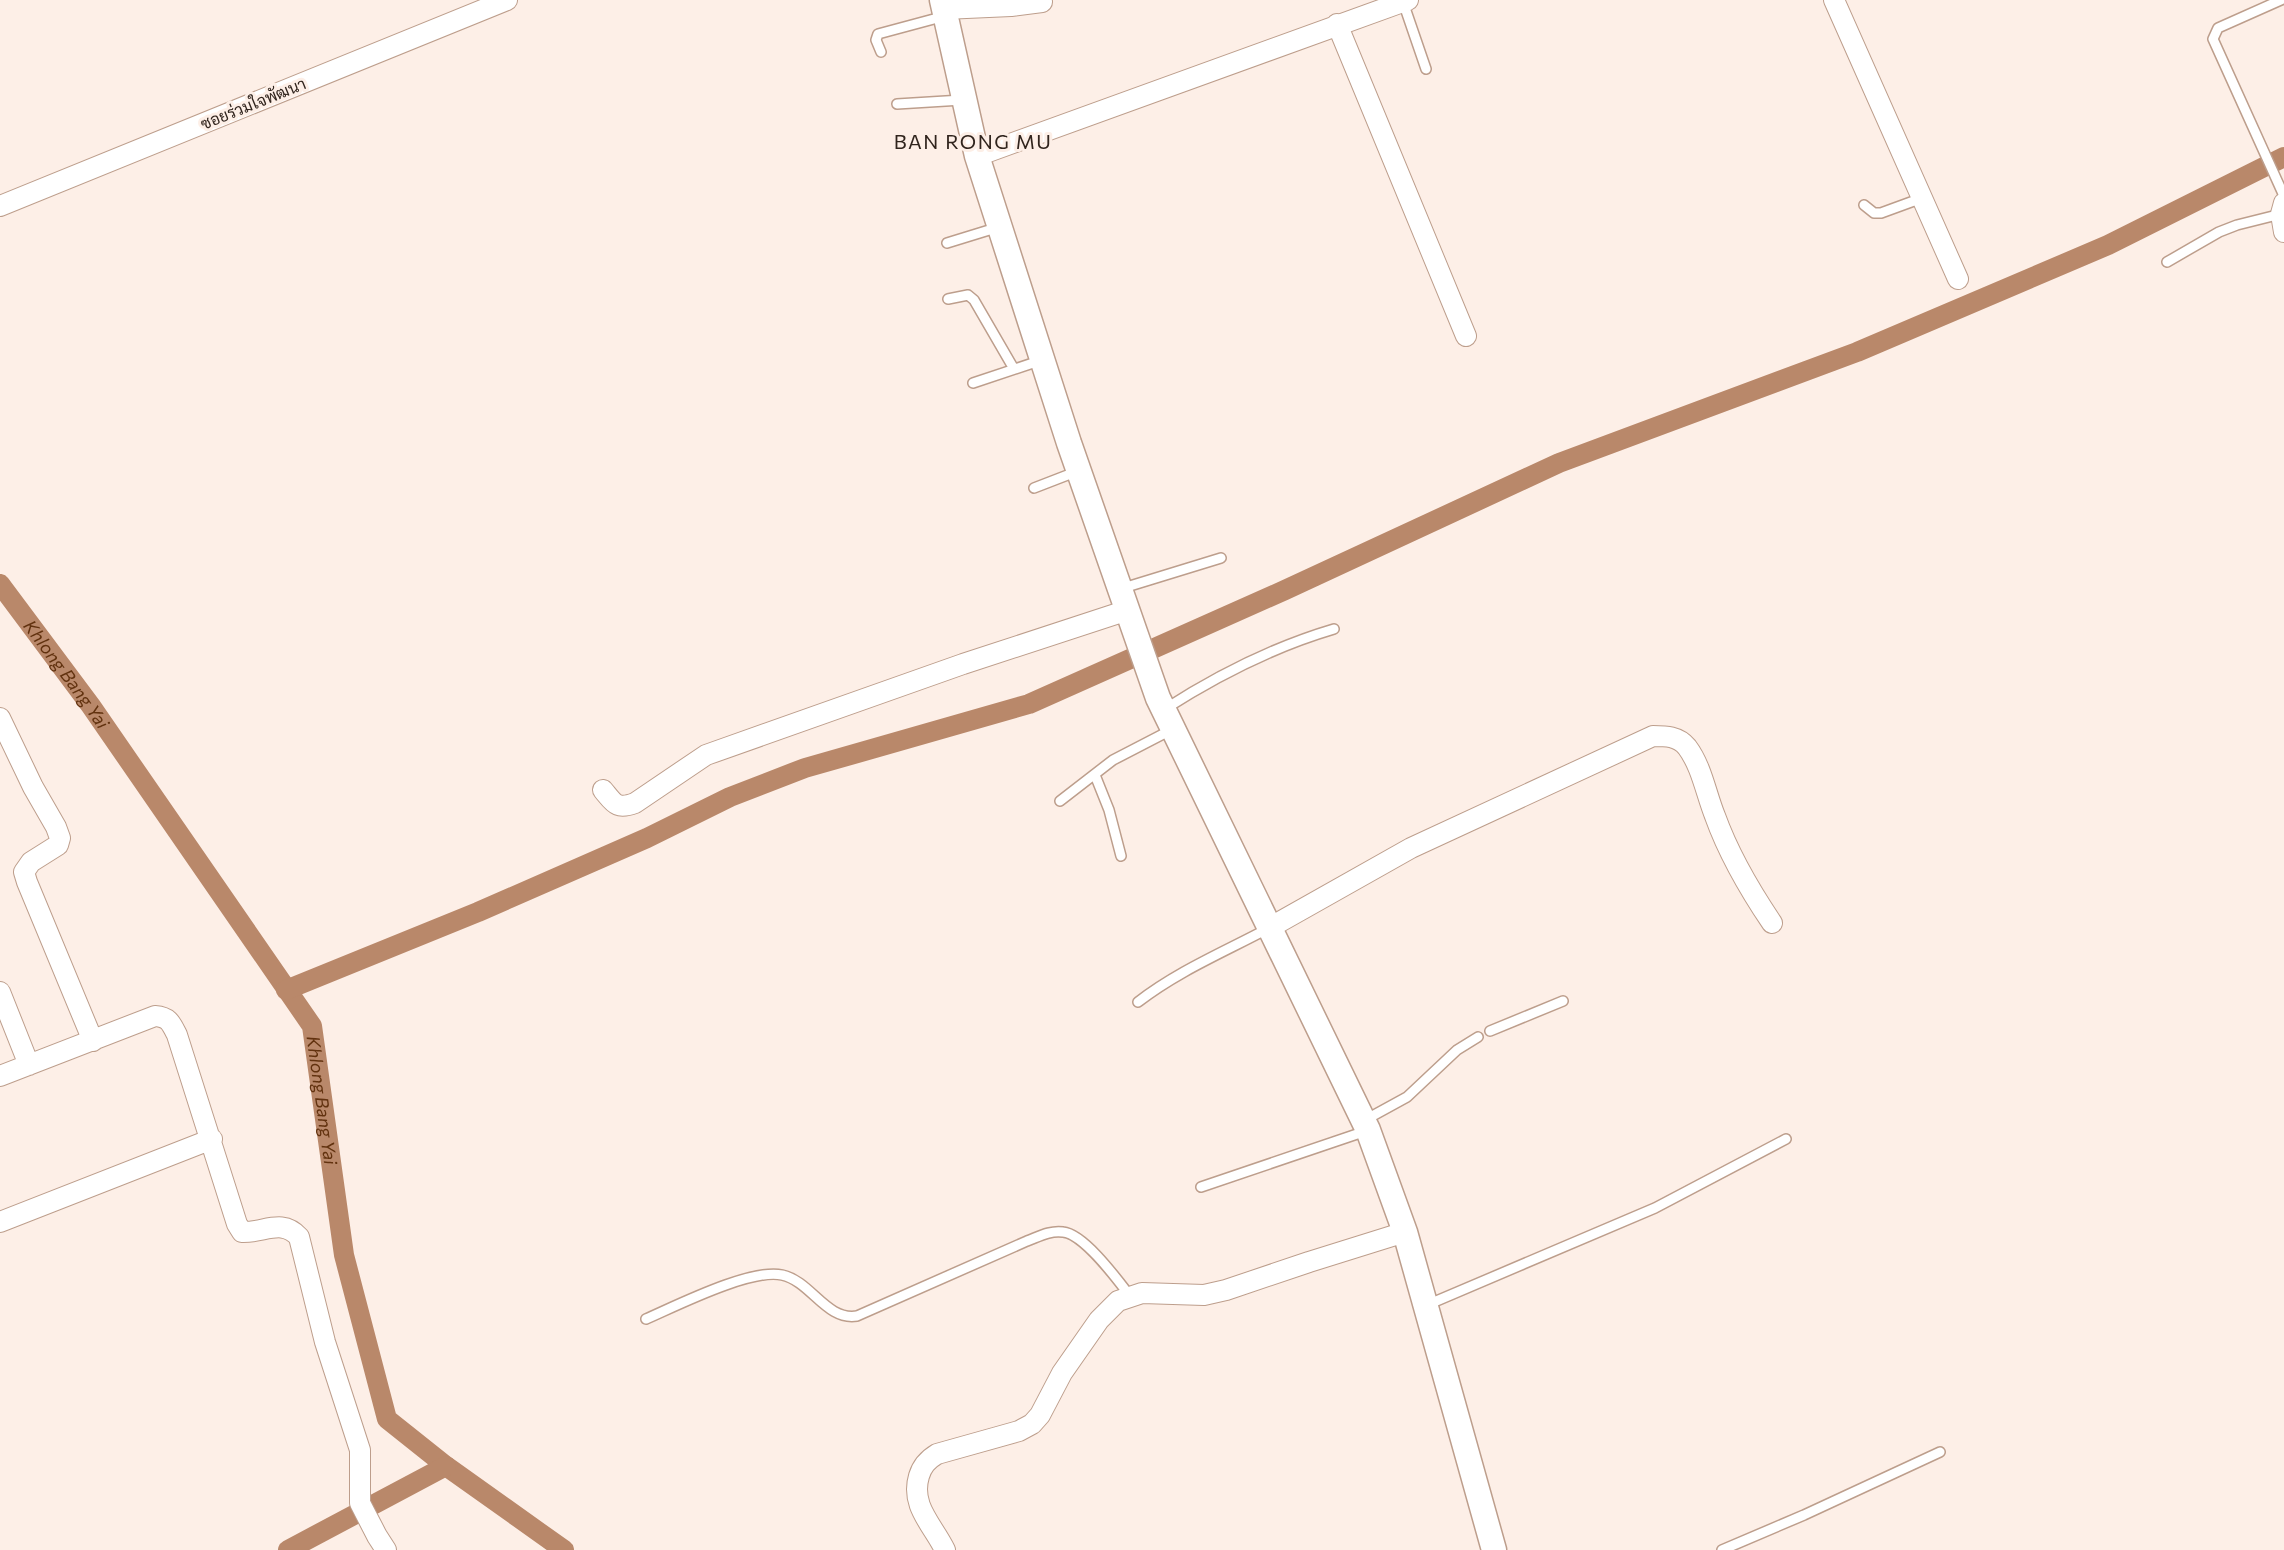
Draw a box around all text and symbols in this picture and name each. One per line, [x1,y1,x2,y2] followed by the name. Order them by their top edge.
[197,72,308,133] street label: ซอยร่วมใจพัฒนา
[894,129,1052,153] district label: BAN RONG MU
[19,615,115,734] water label: Khlong Bang Yai
[302,1034,342,1167] water label: Khlong Bang Yai

